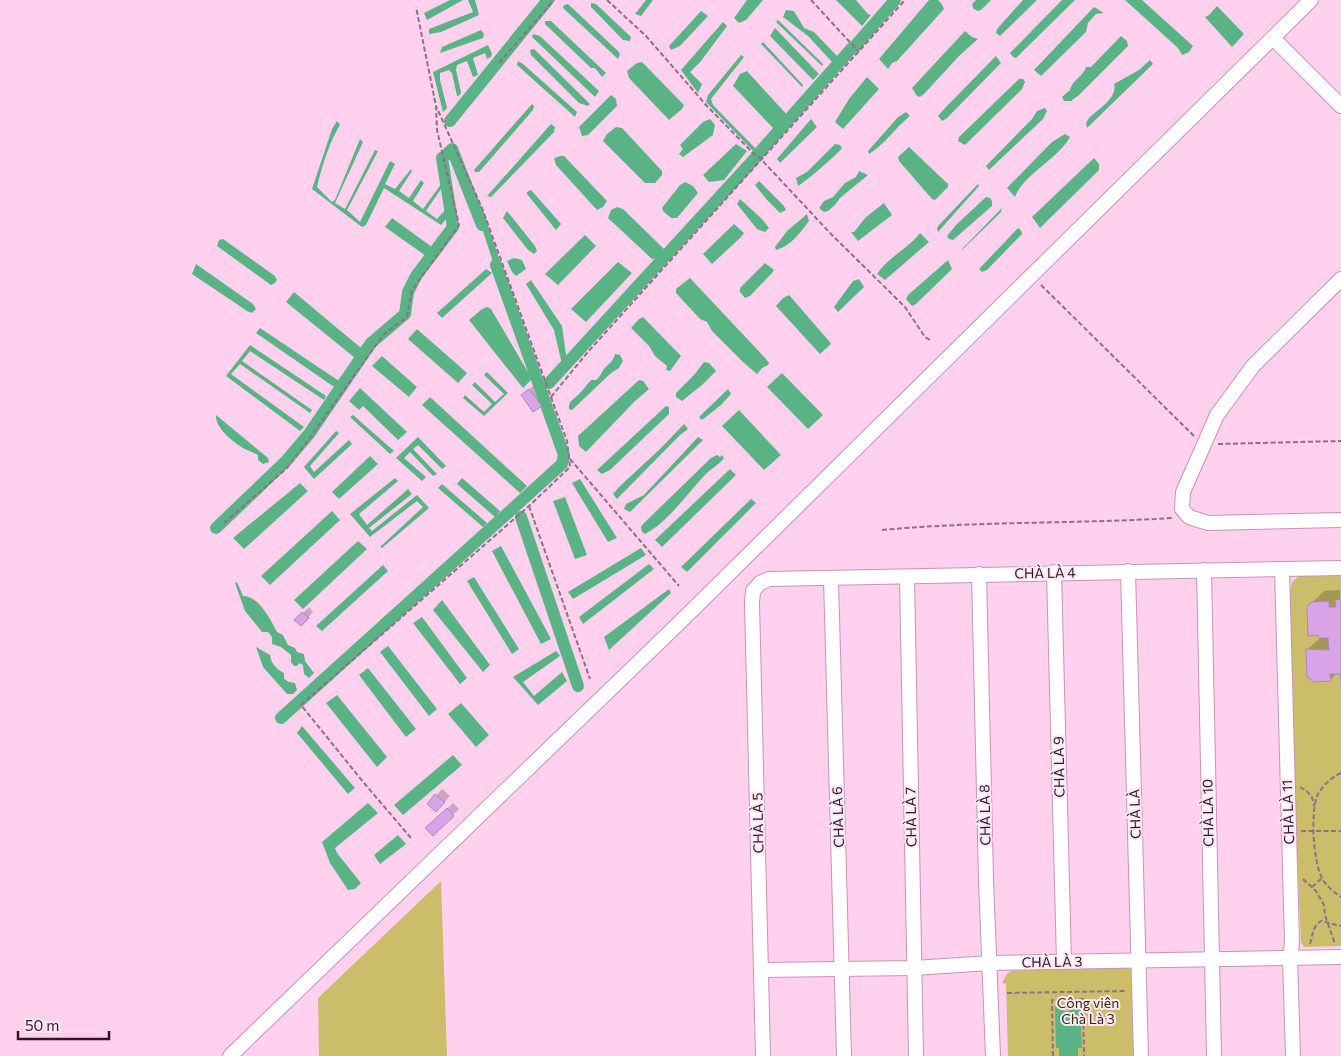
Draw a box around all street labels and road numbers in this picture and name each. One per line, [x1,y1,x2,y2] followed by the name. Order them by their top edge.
[1014,563,1076,582] street label: CHÀ LÀ 4
[1049,736,1068,798] street label: CHÀ LÀ 9
[1198,779,1217,847] street label: CHÀ LÀ 10
[1278,779,1297,845] street label: CHÀ LÀ 11
[975,784,994,846] street label: CHÀ LÀ 8
[828,786,847,848] street label: CHÀ LÀ 6
[901,787,920,847] street label: CHÀ LÀ 7
[1125,788,1144,839] street label: CHÀ LÀ
[748,792,767,854] street label: CHÀ LÀ 5
[1021,952,1083,971] street label: CHÀ LÀ 3

